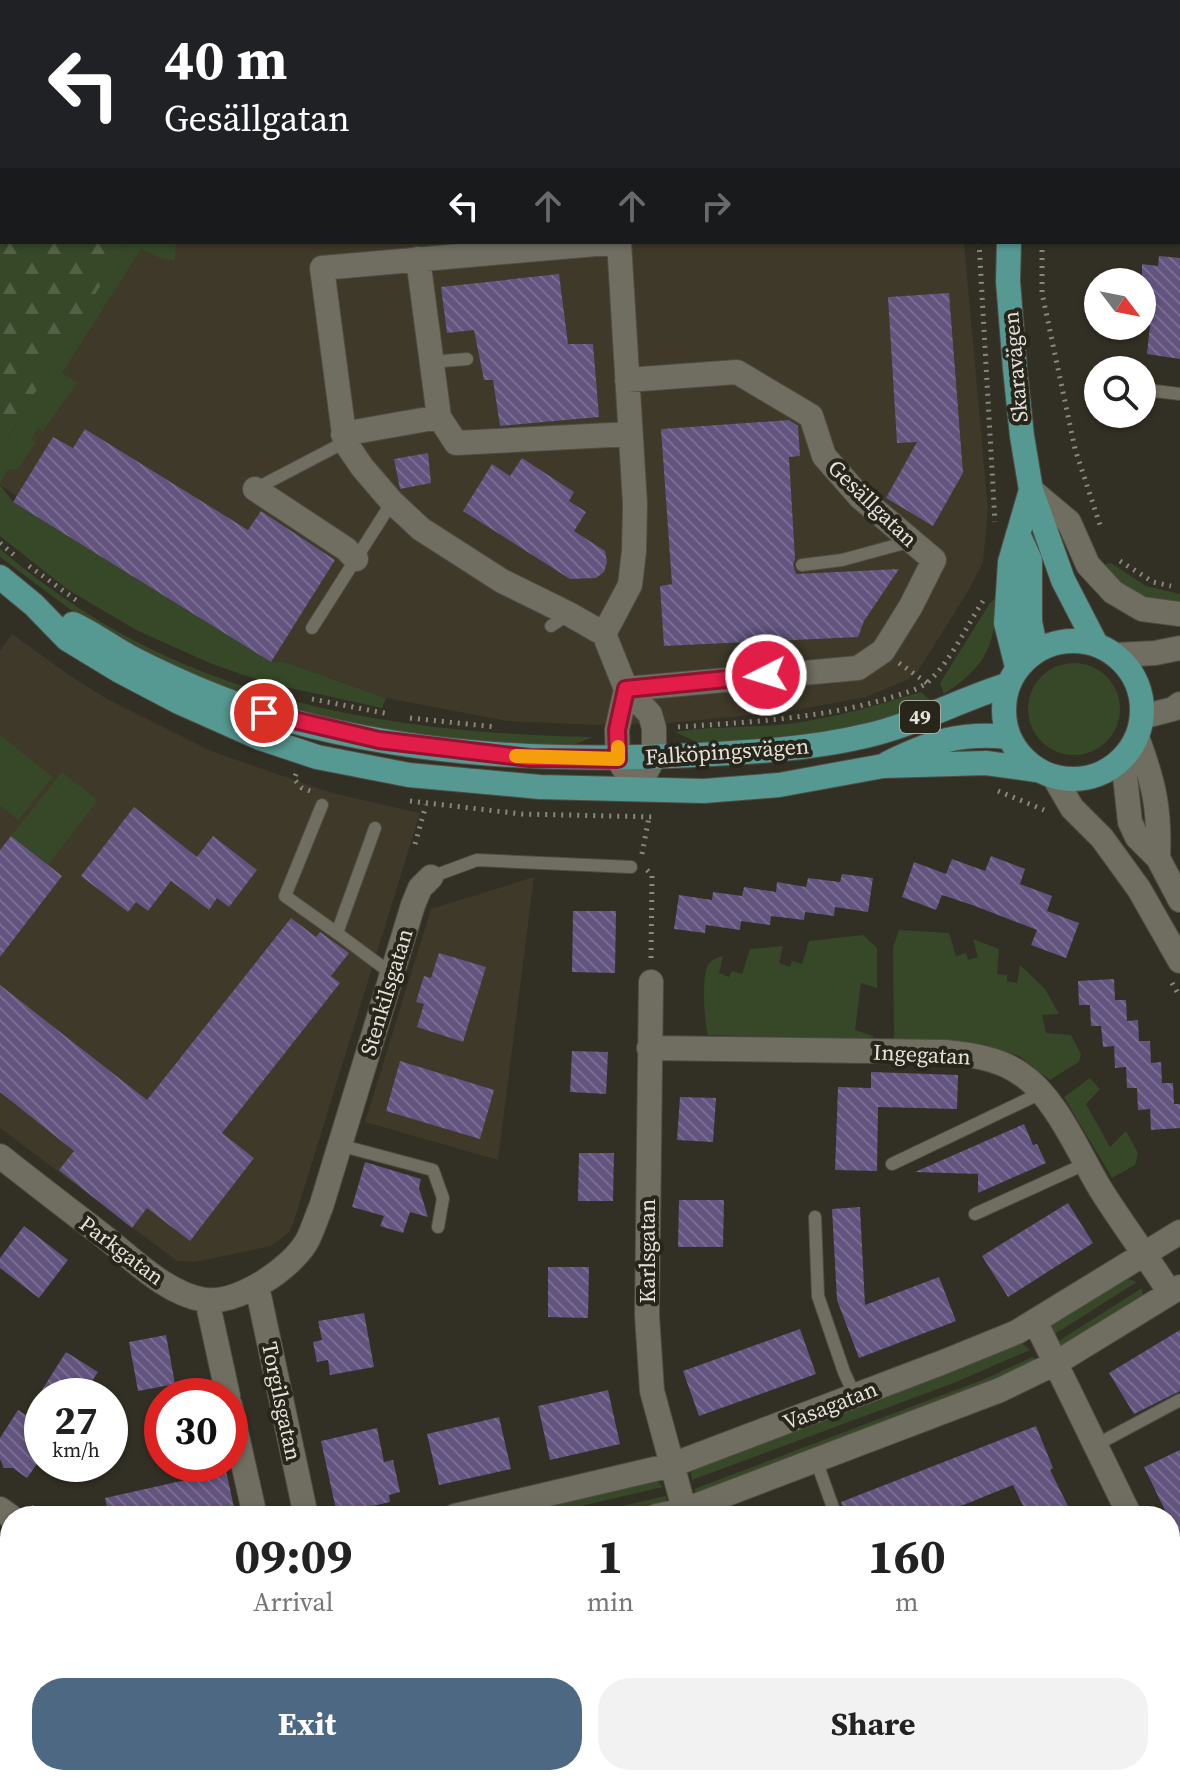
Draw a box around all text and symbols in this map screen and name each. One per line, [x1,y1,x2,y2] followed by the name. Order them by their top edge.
[164,21,287,98] text: 40 m
[32,32,136,136] icon: left
[164,94,350,143] text: Gesällgatan
[442,184,486,228] icon: left
[526,184,570,228] icon: ahead
[610,184,654,228] icon: ahead
[694,184,738,228] icon: right
[1084,268,1156,340] north arrow
[1084,268,1156,428] map controls
[995,310,1035,424] street label: Skaravägen
[1084,356,1156,428] button: search
[822,453,924,553] street label: Gesällgatan
[724,633,808,717] position arrow
[230,679,298,747] pin
[242,691,286,735] icon: arrive
[900,701,940,733] road number: 49
[644,730,810,772] street label: Falköpingsvägen
[352,925,420,1059] street label: Stenkilsgatan
[872,1036,972,1072] street label: Ingegatan
[632,1199,662,1303] street label: Karlsgatan
[73,1208,171,1292] street label: Parkgatan
[255,1339,309,1463] street label: Torgilsgatan
[779,1373,881,1437] street label: Vasagatan
[144,1378,248,1482] speed limit sign: 30
[54,1393,98,1447] text: 27
[52,1436,100,1464] text: km/h
[234,1523,353,1589] text: 09:09
[597,1523,623,1589] text: 1
[868,1523,946,1589] text: 160
[253,1584,334,1620] text: Arrival
[587,1584,634,1620] text: min
[895,1584,919,1620] text: m
[32,1678,582,1770] button: Exit
[598,1678,1148,1770] button: Share

